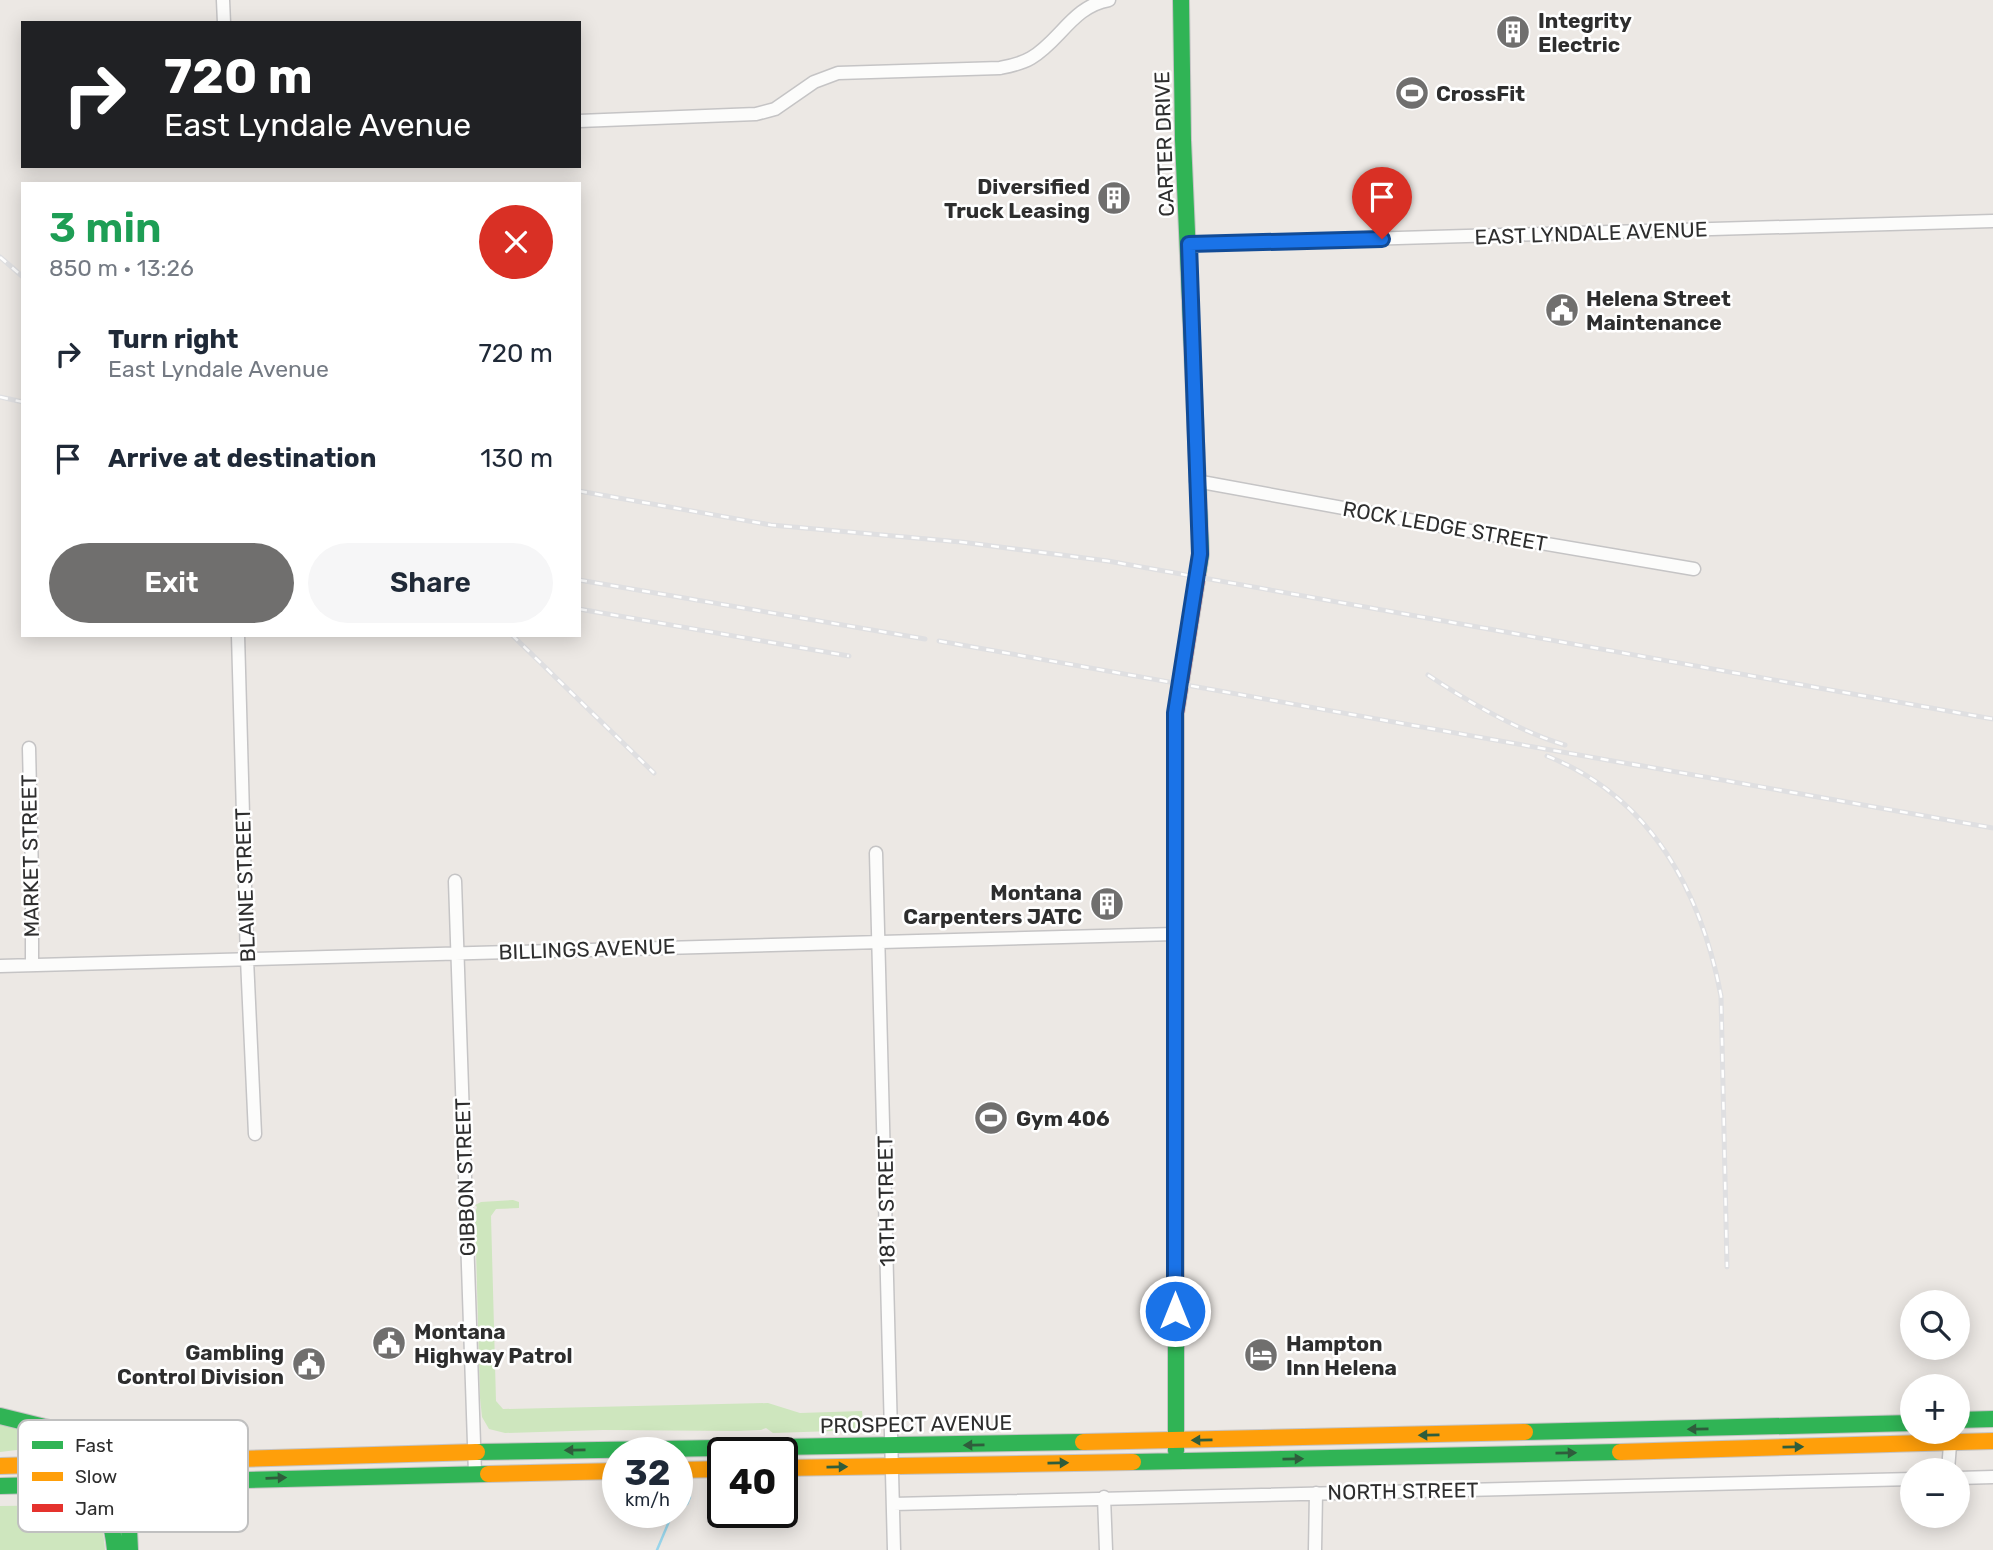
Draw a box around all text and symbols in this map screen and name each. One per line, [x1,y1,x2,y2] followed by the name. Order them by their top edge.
[1538,8,1632,57] place label: Integrity Electric
[1494,13,1532,51] building icon: Integrity Electric
[164,47,313,105] text: 720 m
[49,49,140,140] icon: right
[1149,71,1179,217] street label: CARTER DRIVE
[1393,74,1431,112] sports icon: CrossFit
[1436,81,1525,106] place label: CrossFit
[164,106,471,144] text: East Lyndale Avenue
[1352,167,1412,239] pin
[944,174,1090,223] place label: Diversified Truck Leasing
[1363,178,1401,216] icon: arrive
[1095,179,1133,217] building icon: Diversified Truck Leasing
[49,203,162,253] text: 3 min
[479,205,553,279] button: close
[1474,216,1708,250] street label: EAST LYNDALE AVENUE
[49,254,194,282] text: 850 m · 13:26
[1586,286,1731,335] place label: Helena Street Maintenance
[1543,291,1581,329] public building icon: Helena Street Maintenance
[108,324,238,355] text: Turn right
[49,335,87,373] icon: right
[478,338,553,369] text: 720 m
[108,355,329,383] text: East Lyndale Avenue
[49,440,87,478] icon: arrive
[108,443,376,474] text: Arrive at destination
[480,443,553,474] text: 130 m
[1341,496,1549,556] street label: ROCK LEDGE STREET
[49,543,294,623] button: Exit
[308,543,553,623] button: Share
[16,774,44,938] street label: MARKET STREET
[230,807,260,963] street label: BLAINE STREET
[903,880,1082,929] place label: Montana Carpenters JATC
[1088,885,1126,923] building icon: Montana Carpenters JATC
[498,933,676,965] street label: BILLINGS AVENUE
[450,1097,480,1257] street label: GIBBON STREET
[972,1099,1010,1137] sports icon: Gym 406
[1016,1106,1110,1131] place label: Gym 406
[872,1135,900,1267] street label: 18TH STREET
[1138,1274,1212,1348] position arrow
[1900,1290,1970,1528] map controls
[1900,1290,1970,1360] button: search
[414,1319,573,1368] place label: Montana Highway Patrol
[370,1324,408,1362] public building icon: Montana Highway Patrol
[1286,1331,1397,1380] place label: Hampton Inn Helena
[1242,1336,1280,1374] hotel icon: Hampton Inn Helena
[117,1340,284,1389] place label: Gambling Control Division
[290,1345,328,1383] public building icon: Gambling Control Division
[1900,1374,1970,1444] button: +
[820,1410,1012,1438] street label: PROSPECT AVENUE
[18,1420,248,1532] legend
[1686,1423,1708,1435] one-way arrow
[1418,1429,1440,1441] one-way arrow
[75,1434,114,1457] text: Fast
[1190,1434,1212,1445] one-way arrow
[707,1437,798,1528] speed limit sign: 40
[963,1439,985,1450] one-way arrow
[1783,1441,1805,1453] one-way arrow
[564,1444,586,1455] one-way arrow
[1555,1447,1577,1458] one-way arrow
[625,1452,670,1494] text: 32
[1282,1453,1304,1465] one-way arrow
[1047,1457,1069,1469] one-way arrow
[1900,1458,1970,1528] button: −
[827,1461,849,1473] one-way arrow
[75,1465,117,1488] text: Slow
[265,1473,287,1484] one-way arrow
[1327,1477,1479,1505] street label: NORTH STREET
[625,1489,670,1511] text: km/h
[75,1497,114,1520] text: Jam

